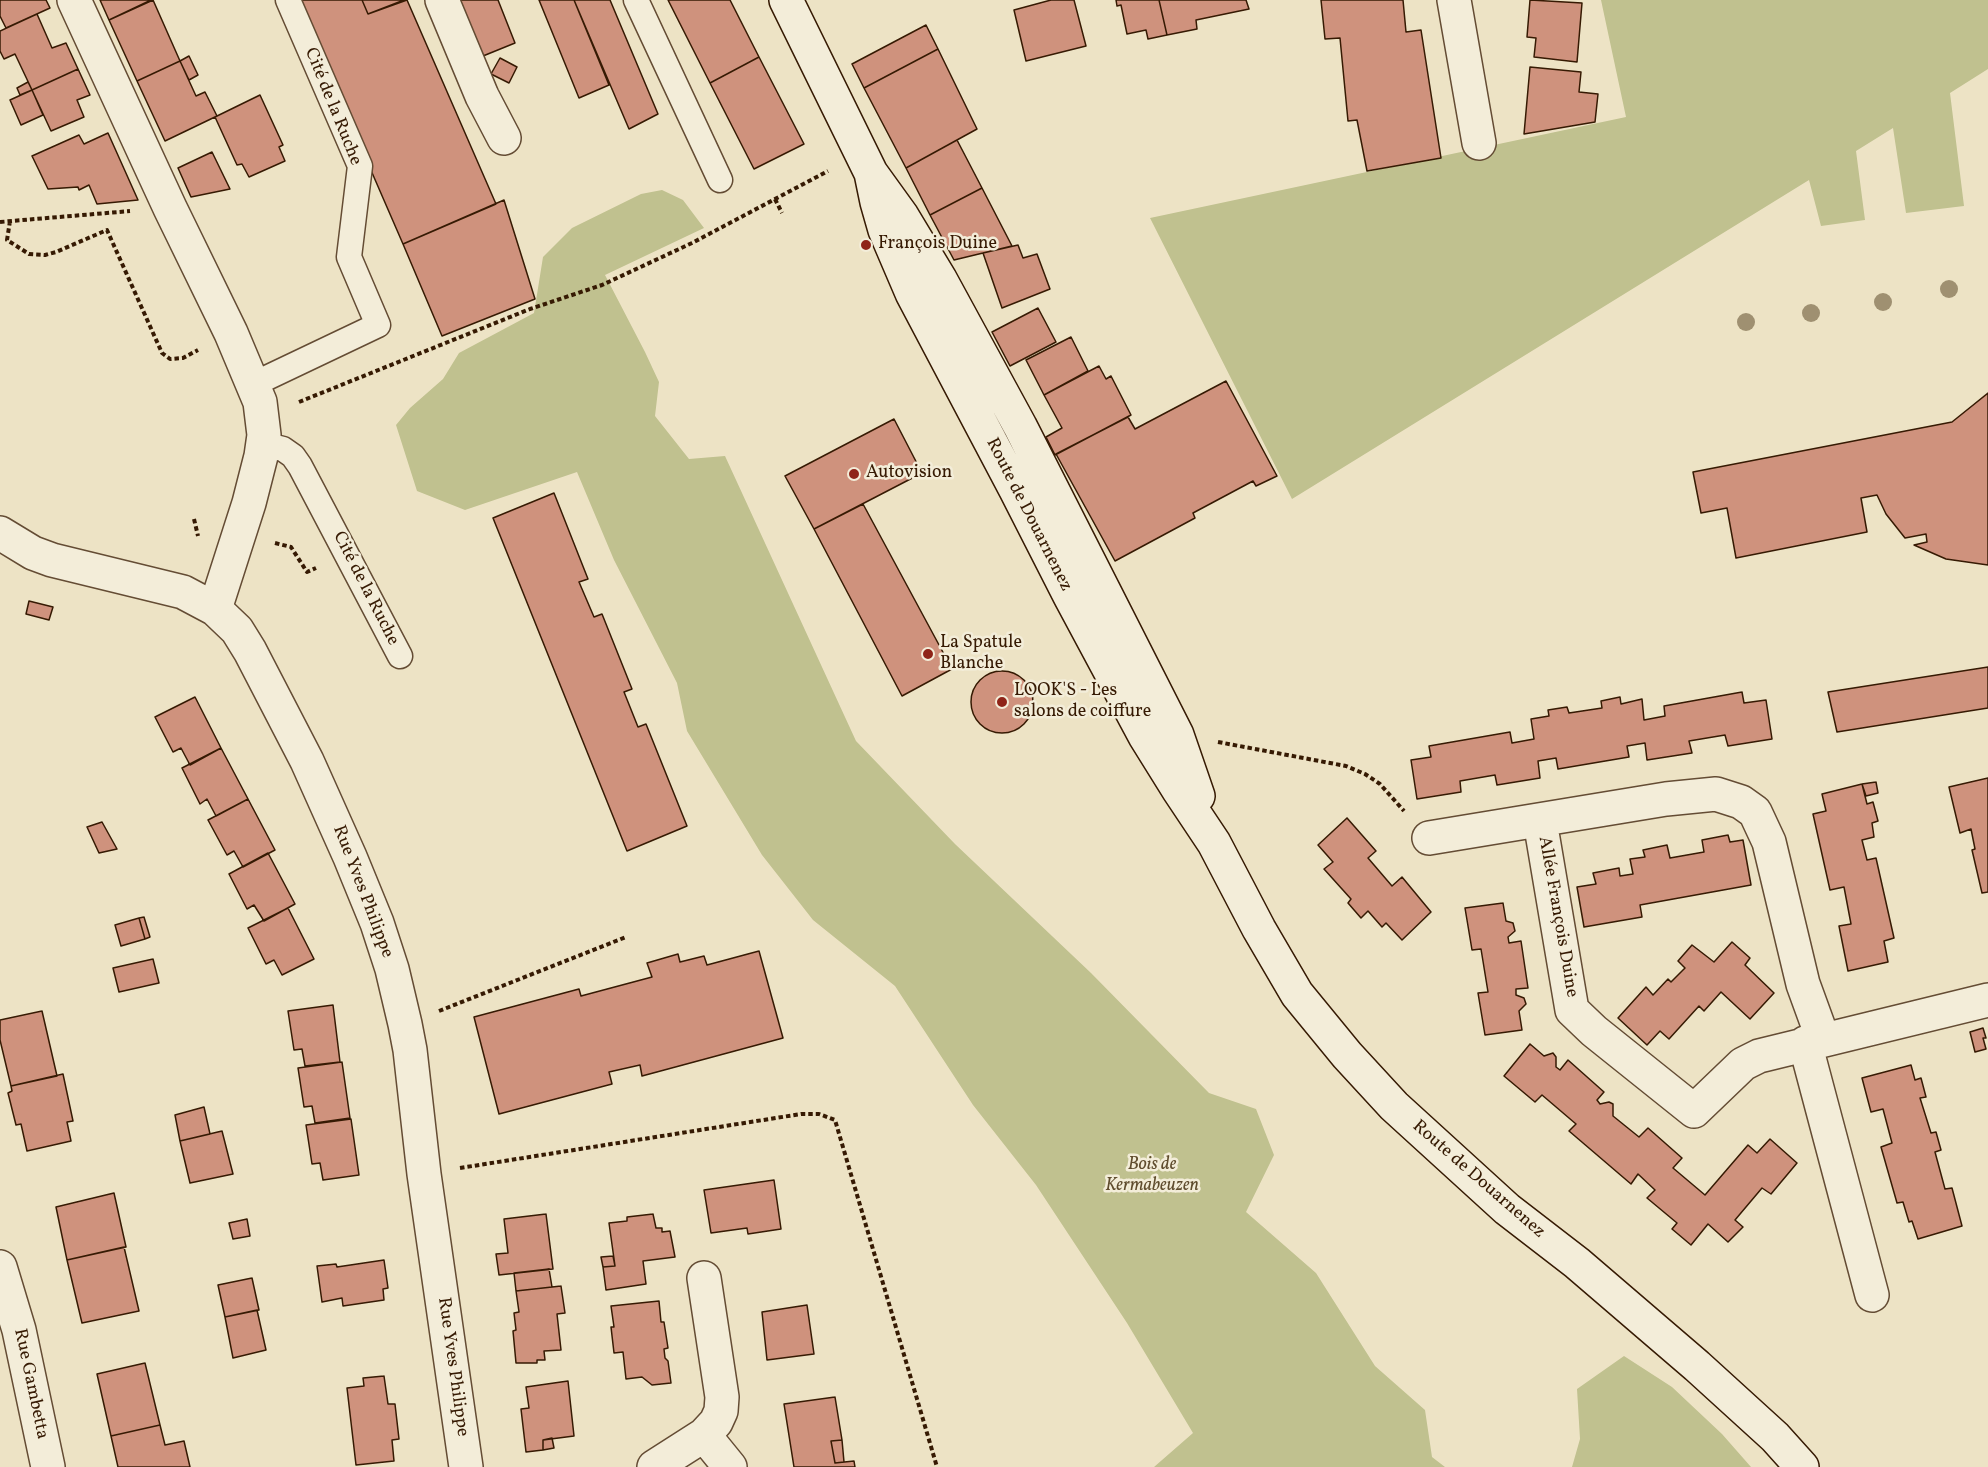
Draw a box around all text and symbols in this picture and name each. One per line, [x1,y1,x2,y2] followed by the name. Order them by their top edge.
[299,45,365,169] street label: Cité de la Ruche
[878,234,997,256] place label: François Duine
[859,238,873,252] marker: François Duine
[980,435,1076,595] street label: Route de Douarnenez
[866,463,952,485] place label: Autovision
[847,467,861,481] marker: Autovision
[327,528,403,650] street label: Cité de la Ruche
[940,633,1022,676] place label: La Spatule Blanche
[921,647,935,661] marker: La Spatule Blanche
[1014,681,1151,724] place label: LOOK'S - Les salons de coiffure
[995,695,1009,709] marker: LOOK'S - Les salons de coiffure
[327,823,397,961] street label: Rue Yves Philippe
[1532,835,1582,999] street label: Allée François Duine
[1407,1116,1549,1244] street label: Route de Douarnenez
[1105,1155,1199,1198] park label: Bois de Kermabeuzen
[432,1296,472,1438] street label: Rue Yves Philippe
[8,1327,52,1441] street label: Rue Gambetta

